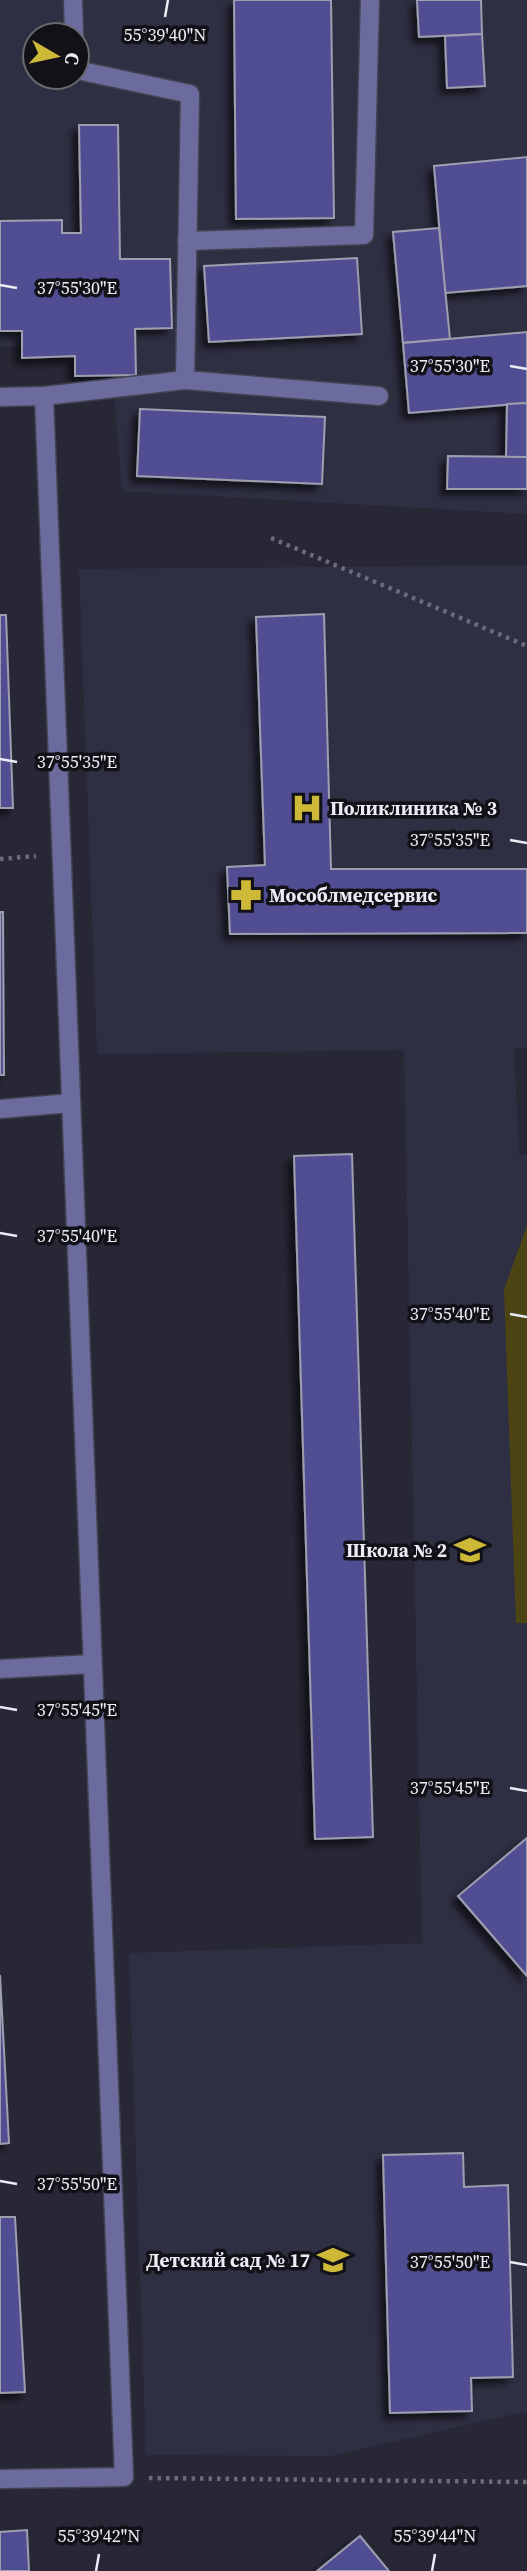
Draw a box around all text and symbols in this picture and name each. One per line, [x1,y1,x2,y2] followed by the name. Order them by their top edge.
[21,21,91,91] north arrow
[124,22,206,47] text: 55°39'40"N
[59,51,87,67] text: С
[37,275,117,300] text: 37°55'30"E
[410,353,490,378] text: 37°55'30"E
[37,749,117,774] text: 37°55'35"E
[290,791,324,825] hospital icon: Поликлиника № 3
[330,795,497,821] place label: Поликлиника № 3
[410,827,490,852] text: 37°55'35"E
[229,878,263,912] pharmacy icon: Мособлмедсервис
[269,882,438,908] place label: Мособлмедсервис
[37,1223,117,1248] text: 37°55'40"E
[410,1301,490,1326] text: 37°55'40"E
[453,1533,487,1567] school or university icon: Школа № 2
[346,1537,447,1563] place label: Школа № 2
[37,1697,117,1722] text: 37°55'45"E
[410,1775,490,1800] text: 37°55'45"E
[37,2171,117,2196] text: 37°55'50"E
[316,2243,350,2277] school or university icon: Детский сад № 17
[146,2247,310,2273] place label: Детский сад № 17
[410,2249,490,2274] text: 37°55'50"E
[58,2523,140,2548] text: 55°39'42"N
[394,2523,476,2548] text: 55°39'44"N

